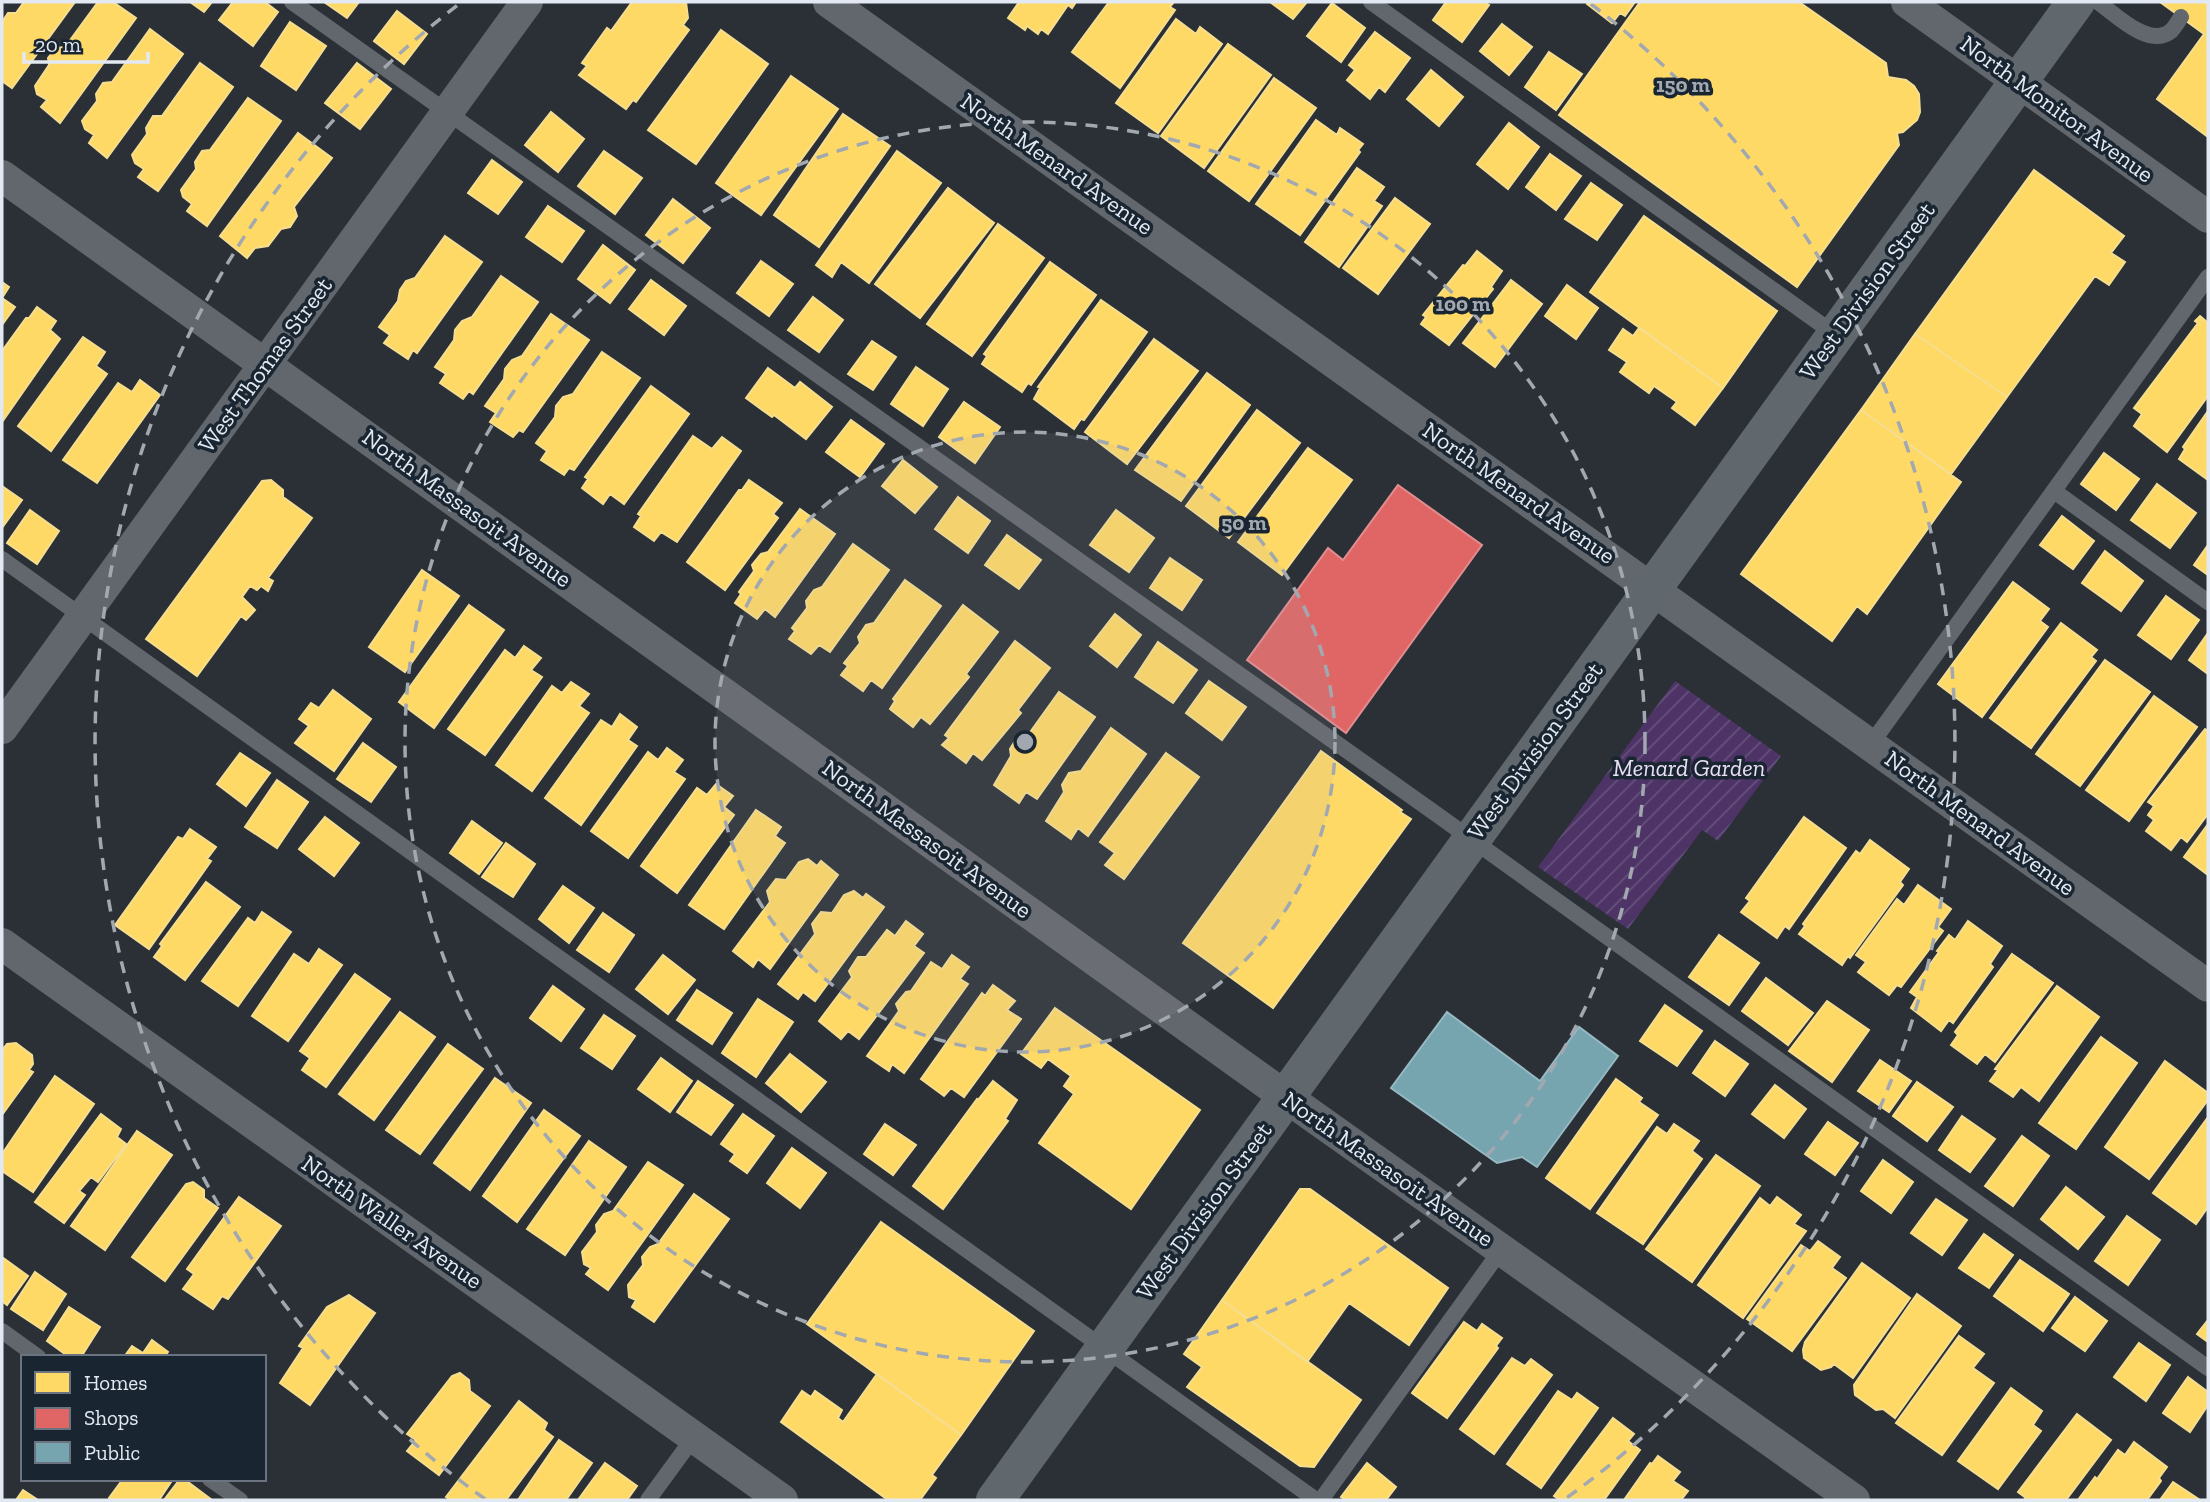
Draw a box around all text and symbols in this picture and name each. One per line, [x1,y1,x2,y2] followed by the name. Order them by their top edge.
[24,21,149,65] scale bar
[1955,29,2160,189] street label: North Monitor Avenue
[35,32,81,57] text: 20 m
[1656,72,1711,97] text: 150 m
[955,86,1159,241] street label: North Menard Avenue
[1793,196,1941,385] street label: West Division Street
[191,272,338,458] street label: West Thomas Street
[1436,291,1491,316] text: 100 m
[1417,415,1621,570] street label: North Menard Avenue
[357,422,578,593] street label: North Massasoit Avenue
[1221,510,1267,535] text: 50 m
[1461,656,1609,845] street label: West Division Street
[1013,730,1037,754] centre of rings
[1879,744,2081,901] street label: North Menard Avenue
[817,753,1038,924] street label: North Massasoit Avenue
[1613,753,1765,782] park label: Menard Garden
[1277,1085,1500,1253] street label: North Massasoit Avenue
[1130,1116,1278,1305] street label: West Division Street
[296,1148,488,1295] street label: North Waller Avenue
[21,1355,266,1481] legend
[84,1370,147,1395] text: Homes
[84,1405,138,1430] text: Shops
[84,1440,140,1465] text: Public

